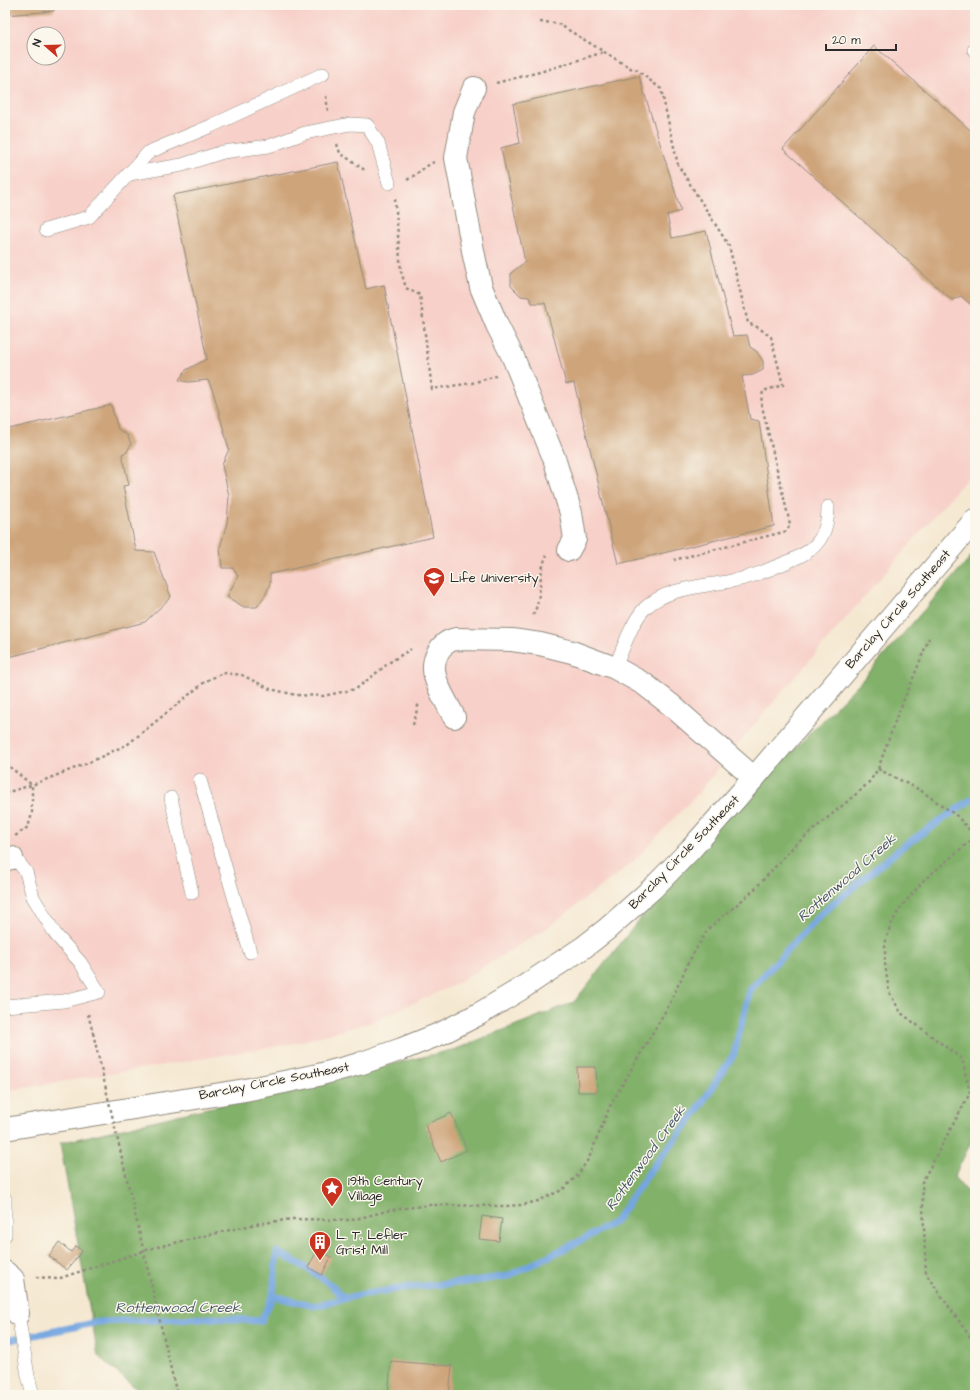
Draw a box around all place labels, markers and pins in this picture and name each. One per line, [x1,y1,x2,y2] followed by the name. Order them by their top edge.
[421,565,447,598] school or university icon: Life University
[450,569,539,588] place label: Life University
[348,1172,423,1206] place label: 19th Century Village
[319,1175,345,1208] place icon: 19th Century Village
[336,1226,407,1259] place label: L. T. Lefler Grist Mill
[307,1229,333,1262] building icon: L. T. Lefler Grist Mill

